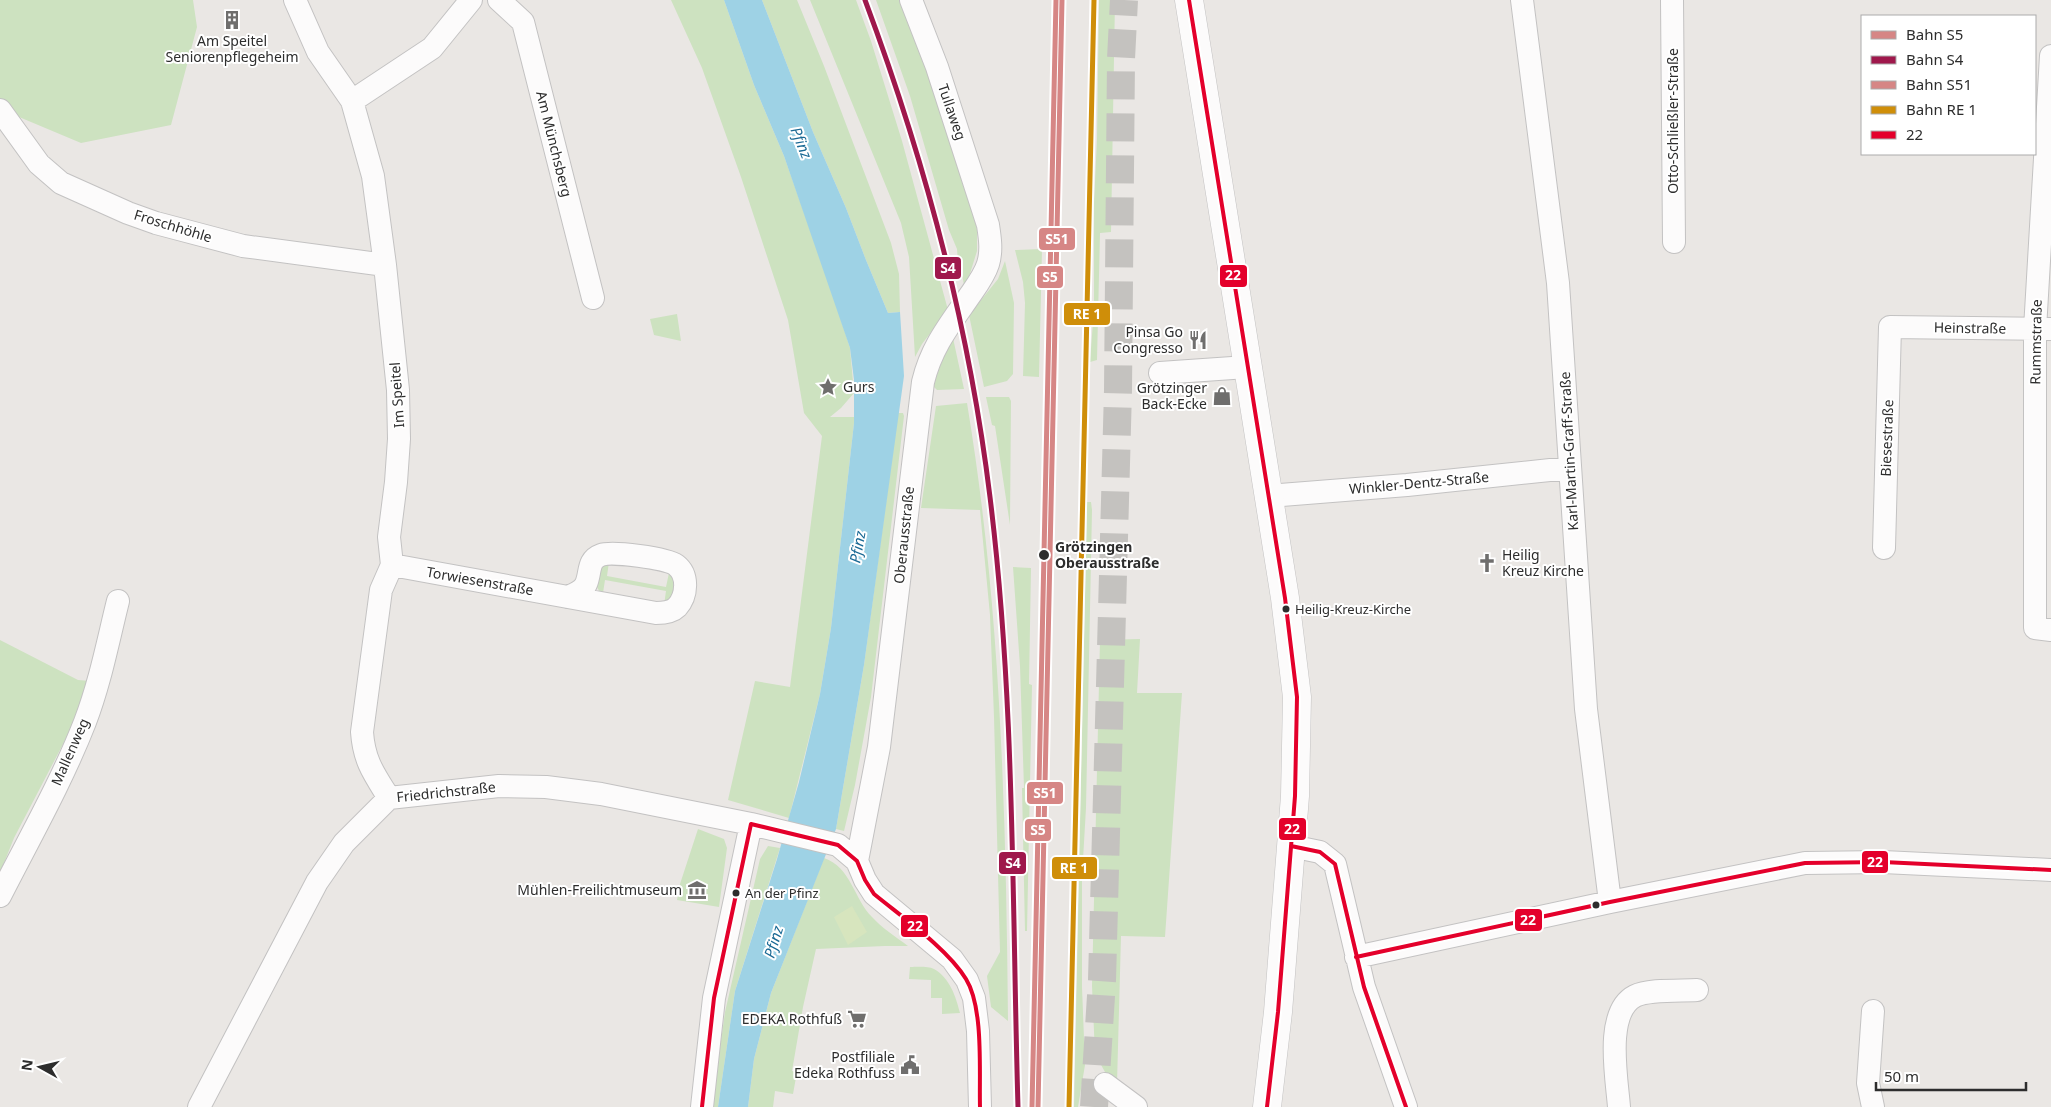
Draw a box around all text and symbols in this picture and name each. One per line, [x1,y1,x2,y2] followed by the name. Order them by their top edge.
[221,9,243,31] building icon: Am Speitel Seniorenpflegeheim
[1861,15,2036,155] legend
[1906,24,1963,44] text: Bahn S5
[165,31,299,66] place label: Am Speitel Seniorenpflegeheim
[1663,48,1682,194] street label: Otto-Schließler-Straße
[1906,49,1964,69] text: Bahn S4
[1906,74,1972,94] text: Bahn S51
[934,81,971,143] street label: Tullaweg
[532,89,577,199] street label: Am Münchsberg
[1906,99,1977,119] text: Bahn RE 1
[787,124,817,162] water label: Pfinz
[1906,124,1923,144] text: 22
[132,205,215,246] street label: Froschhöhle
[1038,227,1076,251] line badge: S51
[1045,229,1069,248] text: S51
[934,256,962,280] line badge: S4
[940,258,956,277] text: S4
[1219,264,1248,288] line badge: 22
[1036,265,1064,289] line badge: S5
[1225,265,1241,284] text: 22
[1042,267,1058,286] text: S5
[2025,299,2046,385] street label: Rummstraße
[1063,302,1111,326] line badge: RE 1
[1073,304,1101,323] text: RE 1
[1934,317,2006,338] street label: Heinstraße
[1113,322,1183,357] place label: Pinsa Go Congresso
[1187,329,1209,351] restaurant icon: Pinsa Go Congresso
[385,362,408,429] street label: Im Speitel
[1555,371,1582,531] street label: Karl-Martin-Graff-Straße
[817,376,839,398] place icon: Gurs
[843,377,875,396] place label: Gurs
[1137,378,1207,413] place label: Grötzinger Back-Ecke
[1211,385,1233,407] shop icon: Grötzinger Back-Ecke
[1876,399,1897,477] street label: Biesestraße
[1348,467,1490,498] street label: Winkler-Dentz-Straße
[889,485,918,585] street label: Oberausstraße
[844,529,870,565] water label: Pfinz
[1055,537,1159,572] place label: Grötzingen Oberausstraße
[1502,545,1584,580] place label: Heilig Kreuz Kirche
[1037,548,1051,562] marker: Grötzingen Oberausstraße
[1476,552,1498,574] church icon: Heilig Kreuz Kirche
[425,562,535,599] street label: Torwiesenstraße
[1295,600,1411,618] place label: Heilig-Kreuz-Kirche
[1281,604,1291,614] marker: Heilig-Kreuz-Kirche
[46,715,93,788] street label: Mallenweg
[395,777,497,806] street label: Friedrichstraße
[1026,781,1064,805] line badge: S51
[1033,783,1057,802] text: S51
[1278,817,1307,841] line badge: 22
[1024,818,1052,842] line badge: S5
[1284,819,1300,838] text: 22
[1030,820,1046,839] text: S5
[1861,850,1889,874] line badge: 22
[998,851,1027,875] line badge: S4
[1867,852,1883,871] text: 22
[1005,853,1021,872] text: S4
[1051,856,1098,880] line badge: RE 1
[1060,858,1088,877] text: RE 1
[686,879,708,901] museum icon: Mühlen-Freilichtmuseum
[517,880,682,899] place label: Mühlen-Freilichtmuseum
[745,884,819,902] place label: An der Pfinz
[731,888,741,898] marker: An der Pfinz
[1591,900,1601,910] unlabelled marker
[1514,908,1543,932] line badge: 22
[1520,910,1536,929] text: 22
[900,914,929,938] line badge: 22
[907,916,923,935] text: 22
[759,923,787,960] water label: Pfinz
[846,1008,868,1030] supermarket icon: EDEKA Rothfuß
[742,1009,842,1028] place label: EDEKA Rothfuß
[15,1042,65,1092] north arrow
[794,1047,895,1082] place label: Postfiliale Edeka Rothfuss
[899,1054,921,1076] public building icon: Postfiliale Edeka Rothfuss
[16,1058,37,1072] text: N
[1876,1060,2026,1092] scale bar
[1884,1066,1919,1086] text: 50 m

